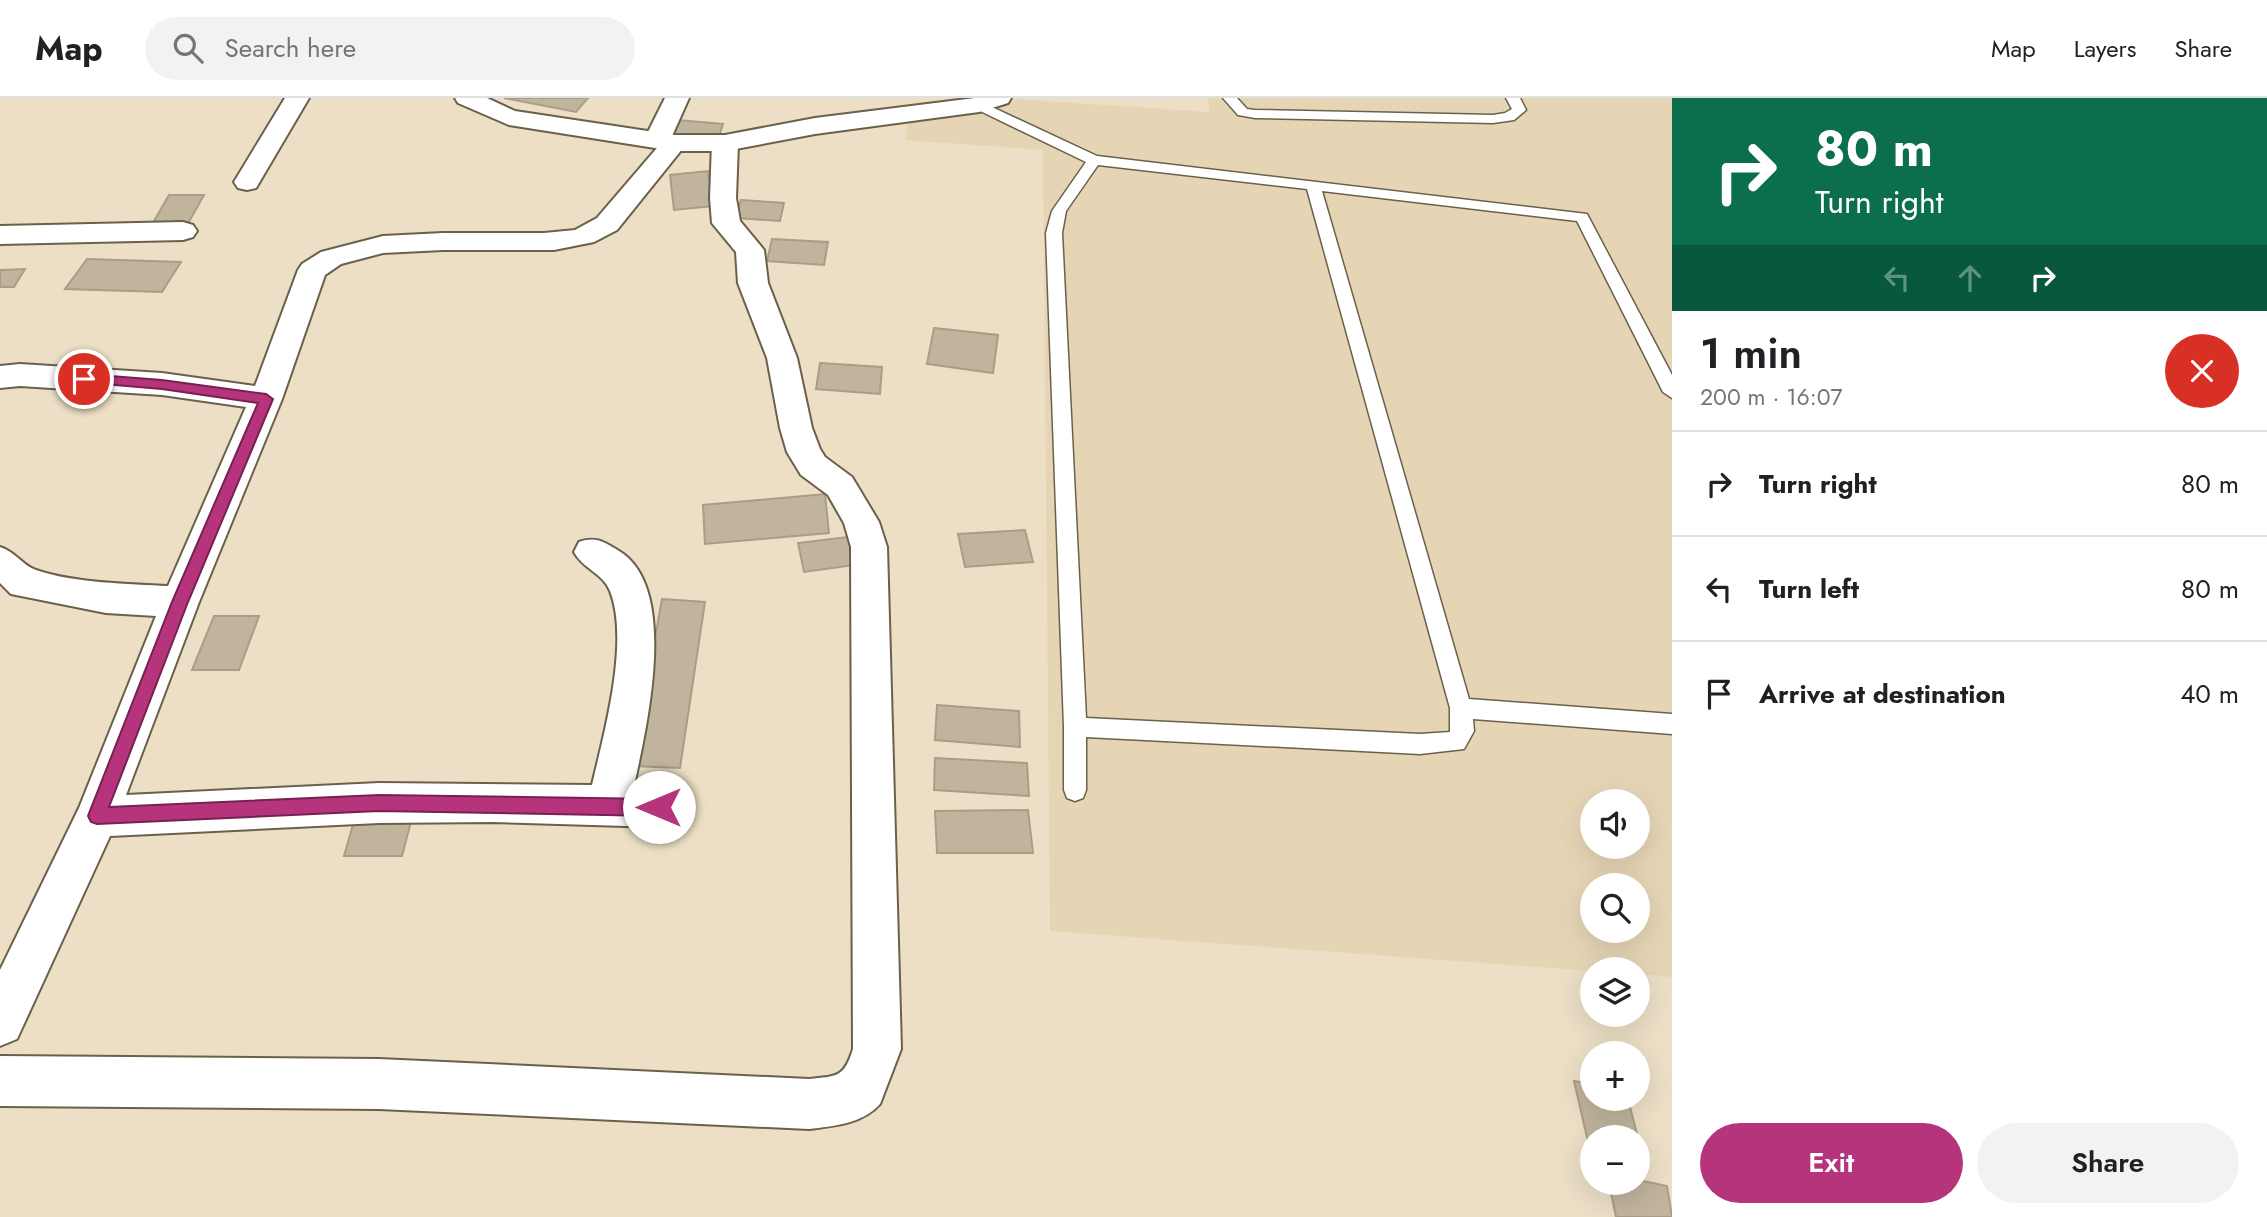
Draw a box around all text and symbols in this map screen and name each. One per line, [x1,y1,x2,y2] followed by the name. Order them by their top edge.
[145,17,635,80] search box
[35,25,103,72] text: Map
[169,29,207,67] icon: search
[225,29,356,67] text: Search here
[1991,31,2036,66] text: Map
[2074,31,2136,66] text: Layers
[2174,31,2232,66] text: Share
[1815,114,1933,184] text: 80 m
[1700,126,1791,217] icon: right
[1815,179,1944,225] text: Turn right
[1878,259,1916,297] icon: left
[1951,259,1989,297] icon: ahead
[2024,259,2062,297] icon: right
[1700,323,1802,384] text: 1 min
[2165,334,2239,408] button: close
[54,349,114,409] pin
[65,360,103,398] icon: arrive
[1700,380,1843,414] text: 200 m · 16:07
[1700,465,1738,503] icon: right
[1759,465,1877,503] text: Turn right
[2181,465,2239,503] text: 80 m
[1700,570,1738,608] icon: left
[1759,570,1859,608] text: Turn left
[2181,570,2239,608] text: 80 m
[1700,675,1738,713] icon: arrive
[1759,675,2006,713] text: Arrive at destination
[2180,675,2239,713] text: 40 m
[622,770,696,844] position arrow
[1580,789,1650,1195] map controls
[1580,789,1650,859] button: sound
[1580,873,1650,943] button: search
[1580,957,1650,1027] button: layers
[1580,1041,1650,1111] button: +
[1700,1123,1963,1203] button: Exit
[1977,1123,2239,1203] button: Share
[1580,1125,1650,1195] button: −

